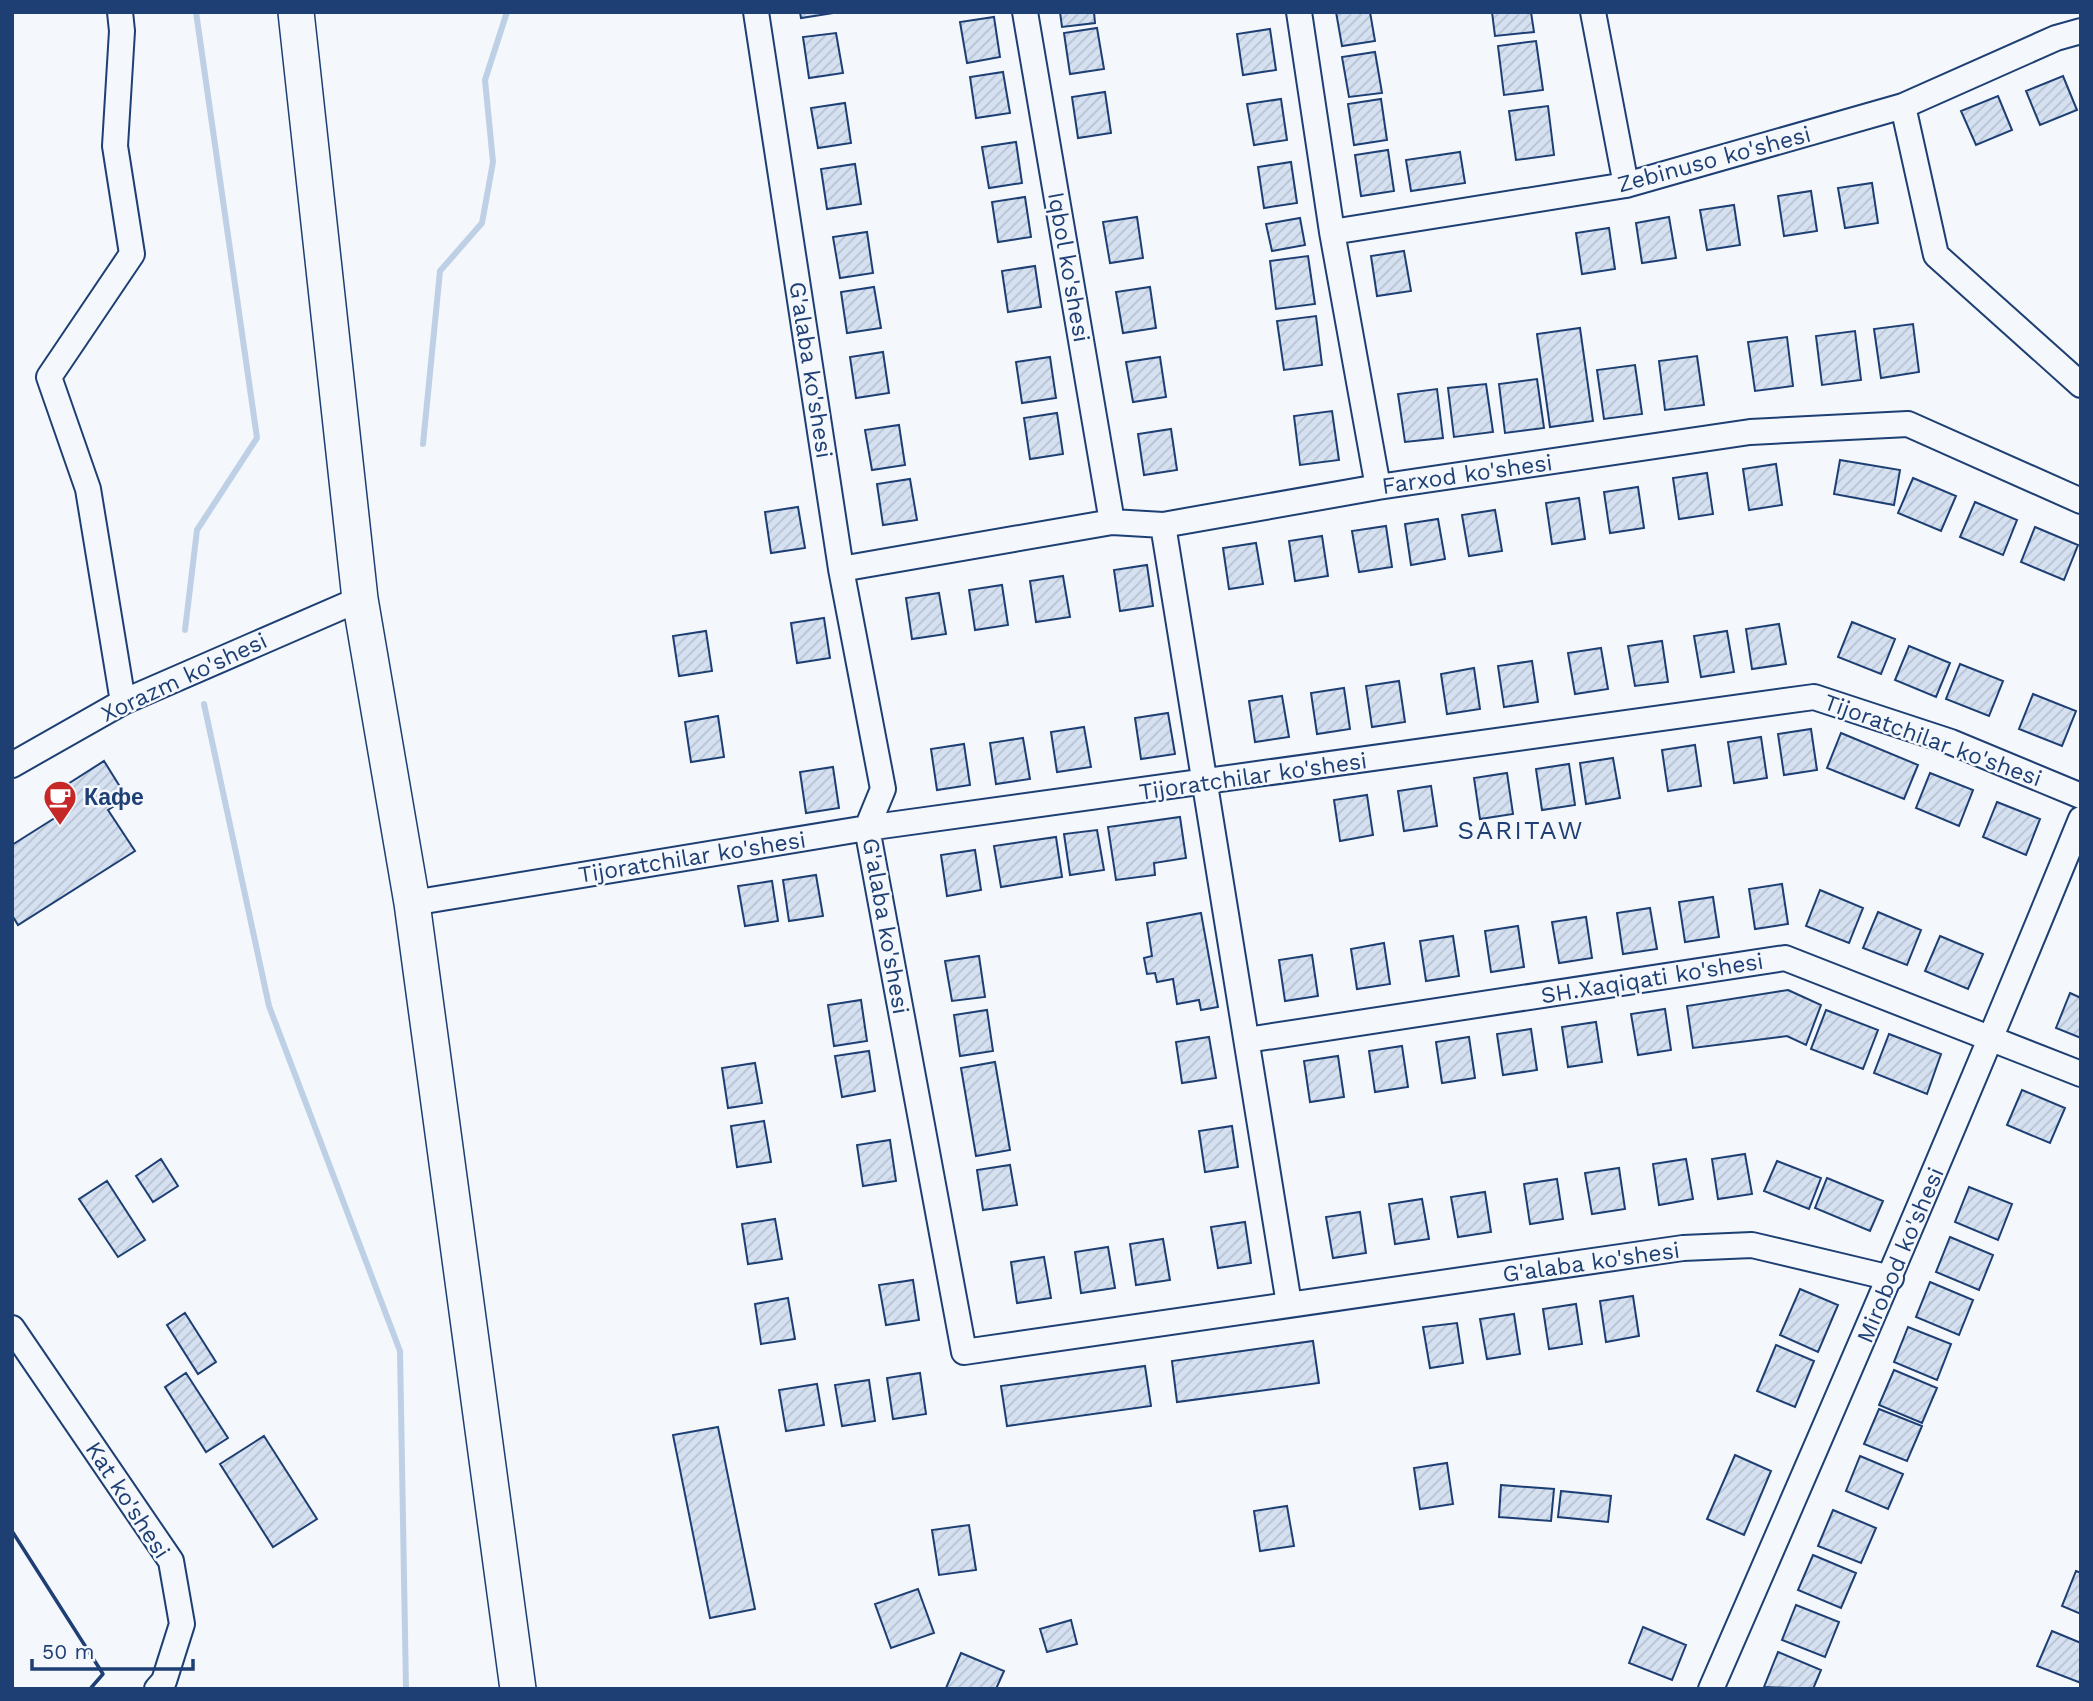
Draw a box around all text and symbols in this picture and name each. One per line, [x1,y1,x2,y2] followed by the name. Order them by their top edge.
[1615,121,1814,198] street label: Zebinuso ko'shesi
[1042,190,1095,344] street label: Iqbol ko'shesi
[783,280,838,460] street label: G'alaba ko'shesi
[1380,449,1554,500] street label: Farxod ko'shesi
[97,627,271,728] street label: Xorazm ko'shesi
[1820,688,2045,792] street label: Tijoratchilar ko'shesi
[1137,747,1369,806] street label: Tijoratchilar ko'shesi
[41,778,79,827] cafe icon: Кафе
[84,784,144,811] place label: Кафе
[1457,815,1585,845] district label: SARITAW
[576,826,808,889] street label: Tijoratchilar ko'shesi
[857,836,914,1016] street label: G'alaba ko'shesi
[1539,948,1765,1009] street label: SH.Xaqiqati ko'shesi
[1851,1163,1950,1347] street label: Mirobod ko'shesi
[1501,1237,1681,1288] street label: G'alaba ko'shesi
[80,1437,175,1564] street label: Kat ko'shesi
[32,1628,192,1672] scale bar
[42,1639,94,1664] text: 50 m

